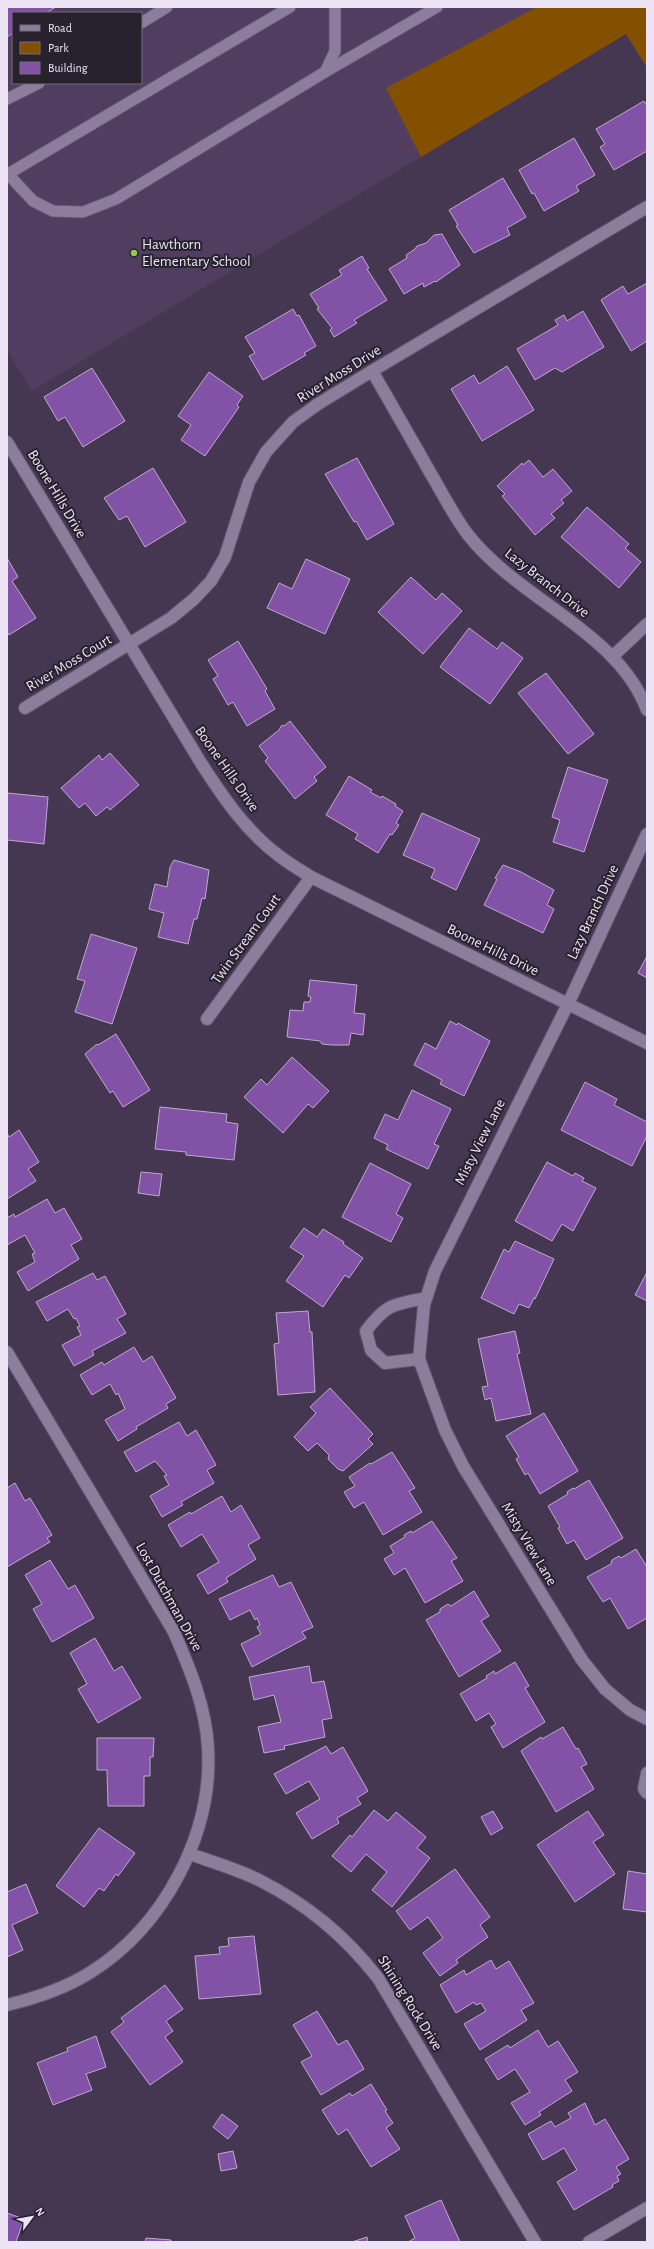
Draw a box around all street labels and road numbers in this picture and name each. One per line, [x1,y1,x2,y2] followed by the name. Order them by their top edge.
[294,342,384,406] street label: River Moss Drive
[25,447,89,541] street label: Boone Hills Drive
[502,546,592,621] street label: Lazy Branch Drive
[24,632,115,694] street label: River Moss Court
[192,724,262,814] street label: Boone Hills Drive
[565,862,622,962] street label: Lazy Branch Drive
[208,891,284,987] street label: Twin Stream Court
[445,921,541,979] street label: Boone Hills Drive
[452,1097,508,1187] street label: Misty View Lane
[498,1500,560,1588] street label: Misty View Lane
[133,1540,205,1654] street label: Lost Dutchman Drive
[375,1953,445,2053] street label: Shining Rock Drive

